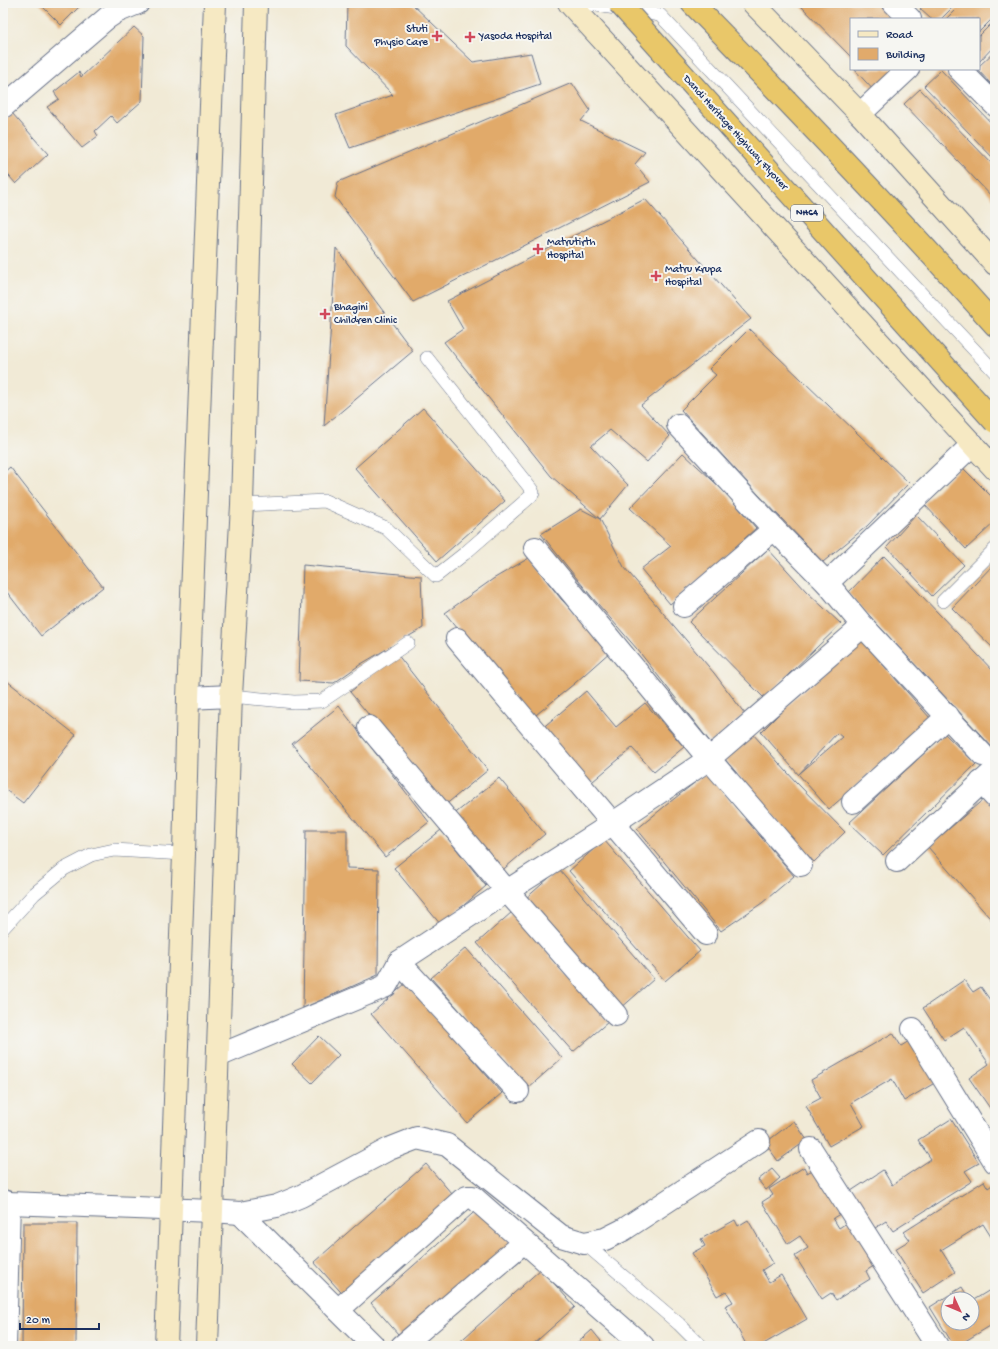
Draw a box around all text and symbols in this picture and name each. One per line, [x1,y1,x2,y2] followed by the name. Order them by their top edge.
[850,18,980,70] legend
[373,24,428,49] place label: Stuti Physio Care
[886,29,913,43] text: Road
[431,30,443,42] marker: Stuti Physio Care
[464,31,476,43] marker: Yasoda Hospital
[478,31,553,43] place label: Yasoda Hospital
[885,49,925,63] text: Building
[680,72,791,194] street label: Dandi Heritage Highway Flyover
[791,205,823,221] road number: NH64
[547,237,596,262] place label: Matrutirth Hospital
[532,243,544,255] marker: Matrutirth Hospital
[665,264,722,289] place label: Matru Krupa Hospital
[650,270,662,282] marker: Matru Krupa Hospital
[333,302,398,327] place label: Bhagini Children Clinic
[319,308,331,320] marker: Bhagini Children Clinic
[940,1291,980,1331] north arrow
[20,1305,99,1331] scale bar
[959,1310,973,1323] text: N
[26,1314,51,1328] text: 20 m

